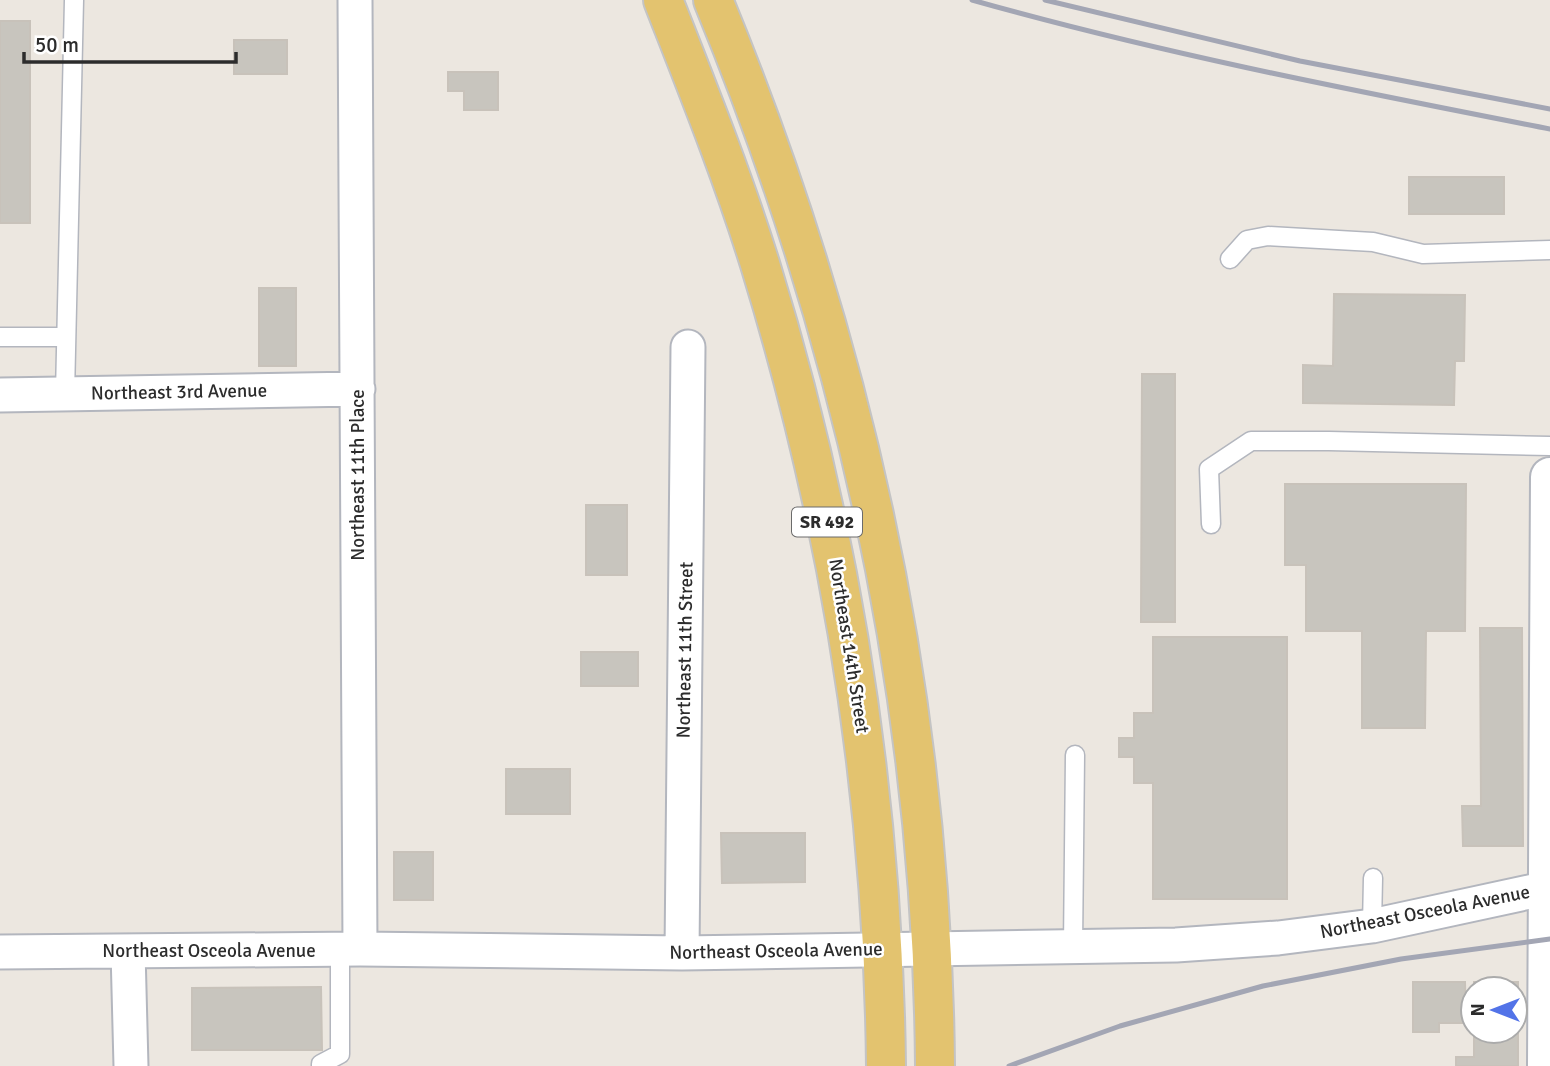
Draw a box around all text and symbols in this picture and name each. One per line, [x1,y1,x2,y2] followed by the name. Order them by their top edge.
[24,21,236,65] scale bar
[35,32,79,58] text: 50 m
[91,378,267,406] street label: Northeast 3rd Avenue
[346,389,370,561] street label: Northeast 11th Place
[792,508,862,536] road number: SR 492
[823,557,875,735] street label: Northeast 14th Street
[671,561,699,739] street label: Northeast 11th Street
[1318,880,1532,944] street label: Northeast Osceola Avenue
[669,937,883,965] street label: Northeast Osceola Avenue
[102,939,316,963] street label: Northeast Osceola Avenue
[1459,975,1529,1045] north arrow
[1466,1003,1490,1017] text: N

